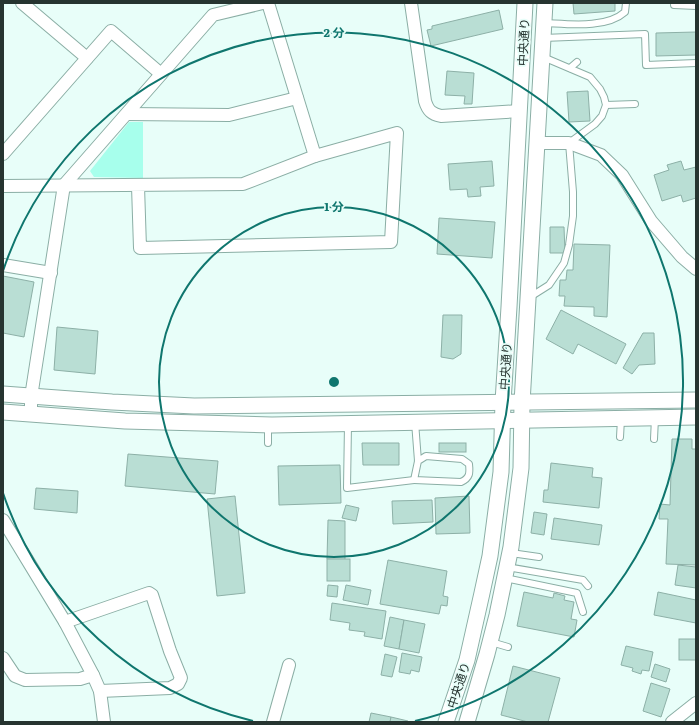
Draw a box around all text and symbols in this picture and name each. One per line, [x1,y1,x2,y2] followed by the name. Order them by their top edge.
[513,18,533,66] street label: 中央通り
[324,23,344,41] text: 2 分
[324,197,344,215] text: 1 分
[494,341,516,391] street label: 中央通り
[327,375,341,389] centre of rings
[442,659,474,711] street label: 中央通り

